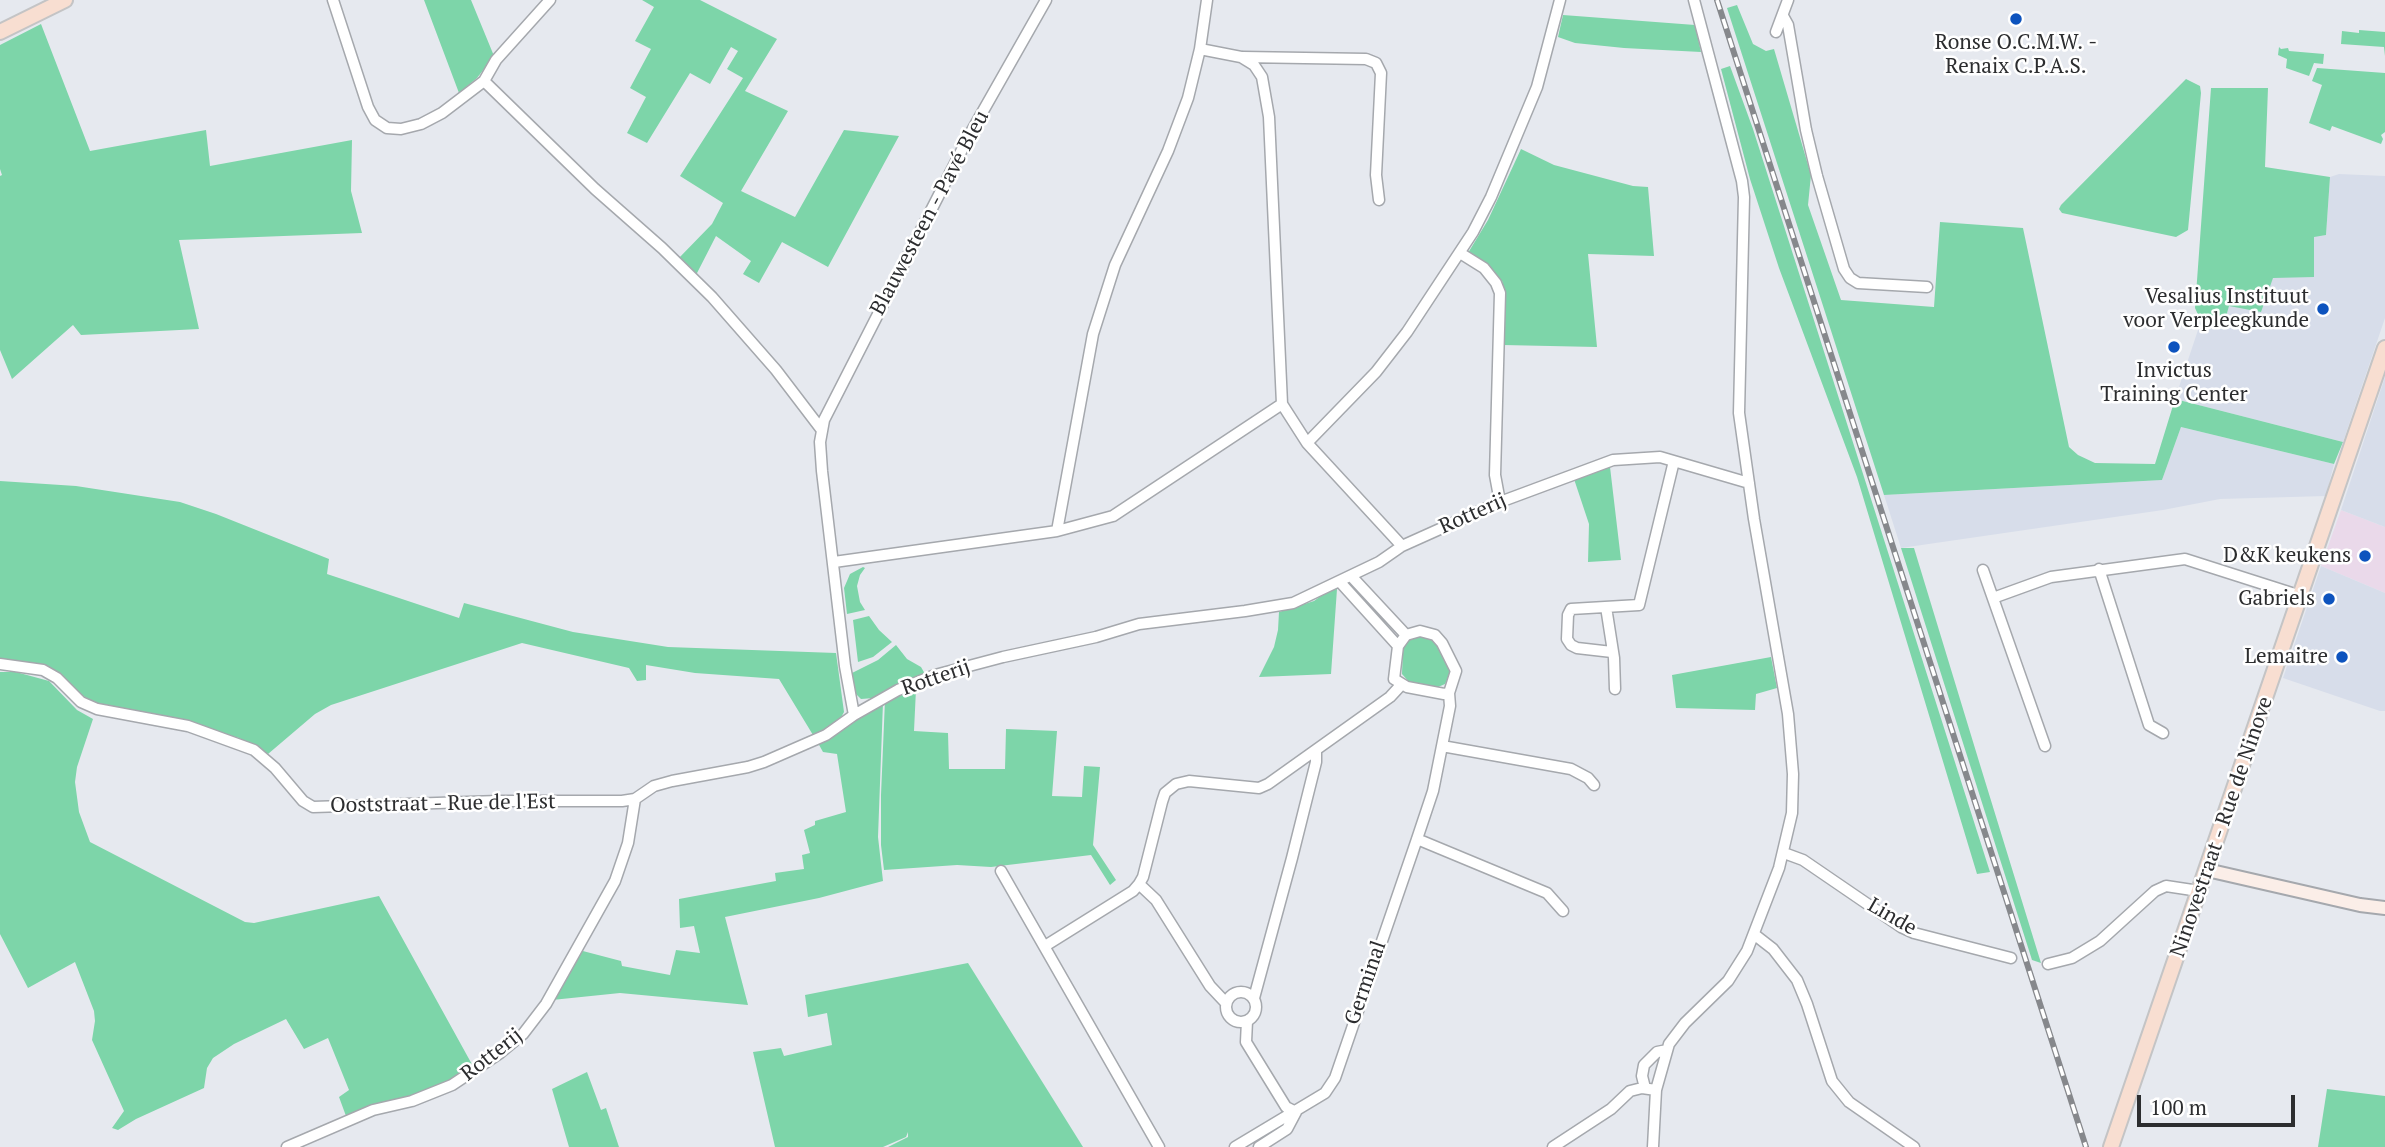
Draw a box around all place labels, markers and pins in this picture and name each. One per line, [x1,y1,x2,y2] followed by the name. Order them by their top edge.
[2008,11,2024,27] marker: Ronse O.C.M.W. - Renaix C.P.A.S.
[1935,30,2097,80] place label: Ronse O.C.M.W. - Renaix C.P.A.S.
[2123,284,2309,334] place label: Vesalius Instituut voor Verpleegkunde
[2315,301,2331,317] marker: Vesalius Instituut voor Verpleegkunde
[2166,339,2182,355] marker: Invictus Training Center
[2100,358,2248,408] place label: Invictus Training Center
[2223,543,2351,569] place label: D&K keukens
[2357,548,2373,564] marker: D&K keukens
[2238,586,2315,612] place label: Gabriels
[2321,591,2337,607] marker: Gabriels
[2244,644,2328,670] place label: Lemaitre
[2334,649,2350,665] marker: Lemaitre

